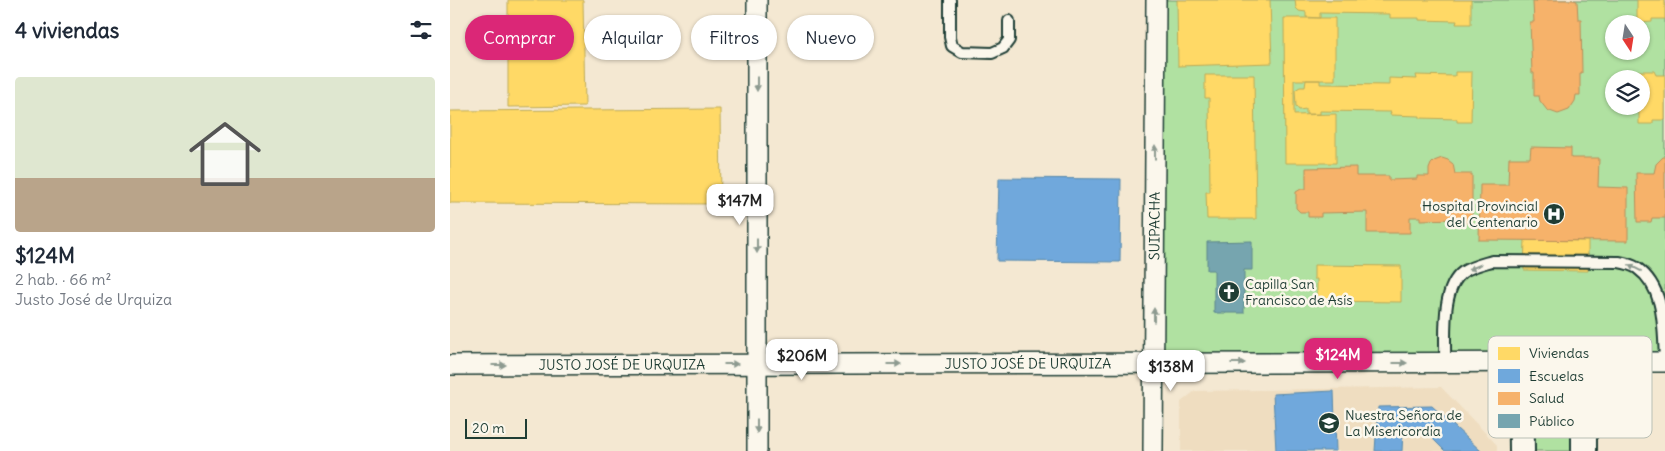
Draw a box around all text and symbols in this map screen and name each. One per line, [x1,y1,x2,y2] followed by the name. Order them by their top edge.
[465,15,574,60] chip: Comprar
[584,15,681,60] chip: Alquilar
[691,15,777,60] chip: Filtros
[787,15,874,60] chip: Nuevo
[1605,15,1650,60] north arrow
[1605,15,1650,115] map controls
[407,16,435,44] icon: filters
[15,17,119,44] text: 4 viviendas
[1605,70,1650,115] button: layers
[753,76,761,92] one-way arrow
[180,109,270,199] icon: home
[1151,144,1159,160] one-way arrow
[705,184,775,226] pin: $147M
[718,190,762,210] text: $147M
[1145,192,1164,260] street label: SUIPACHA
[1422,197,1538,231] place label: Hospital Provincial del Centenario
[1542,202,1566,226] hospital icon: Hospital Provincial del Centenario
[753,238,761,254] one-way arrow
[15,242,75,269] text: $124M
[1467,264,1482,271] one-way arrow
[1627,264,1642,272] one-way arrow
[15,269,112,289] text: 2 hab. · 66 m²
[1245,275,1353,309] place label: Capilla San Francisco de Asís
[1217,280,1241,304] church icon: Capilla San Francisco de Asís
[15,289,172,309] text: Justo José de Urquiza
[1150,307,1158,323] one-way arrow
[1488,336,1652,438] legend
[767,338,837,381] pin: $206M
[1303,338,1373,380] pin: $124M
[1315,344,1361,364] text: $124M
[1529,344,1589,362] text: Viviendas
[777,345,827,365] text: $206M
[1136,350,1206,392] pin: $138M
[945,354,1111,373] street label: JUSTO JOSÉ DE URQUIZA
[539,355,705,374] street label: JUSTO JOSÉ DE URQUIZA
[1148,356,1194,376] text: $138M
[1230,359,1246,367] one-way arrow
[1392,359,1408,367] one-way arrow
[723,360,739,368] one-way arrow
[886,360,902,368] one-way arrow
[491,361,507,369] one-way arrow
[1529,367,1584,385] text: Escuelas
[1529,389,1564,407] text: Salud
[1345,406,1462,440] place label: Nuestra Señora de La Misericordia
[1317,411,1341,435] school or university icon: Nuestra Señora de La Misericordia
[1529,412,1575,430] text: Público
[465,416,528,439] scale bar
[753,418,761,434] one-way arrow
[472,419,505,437] text: 20 m

